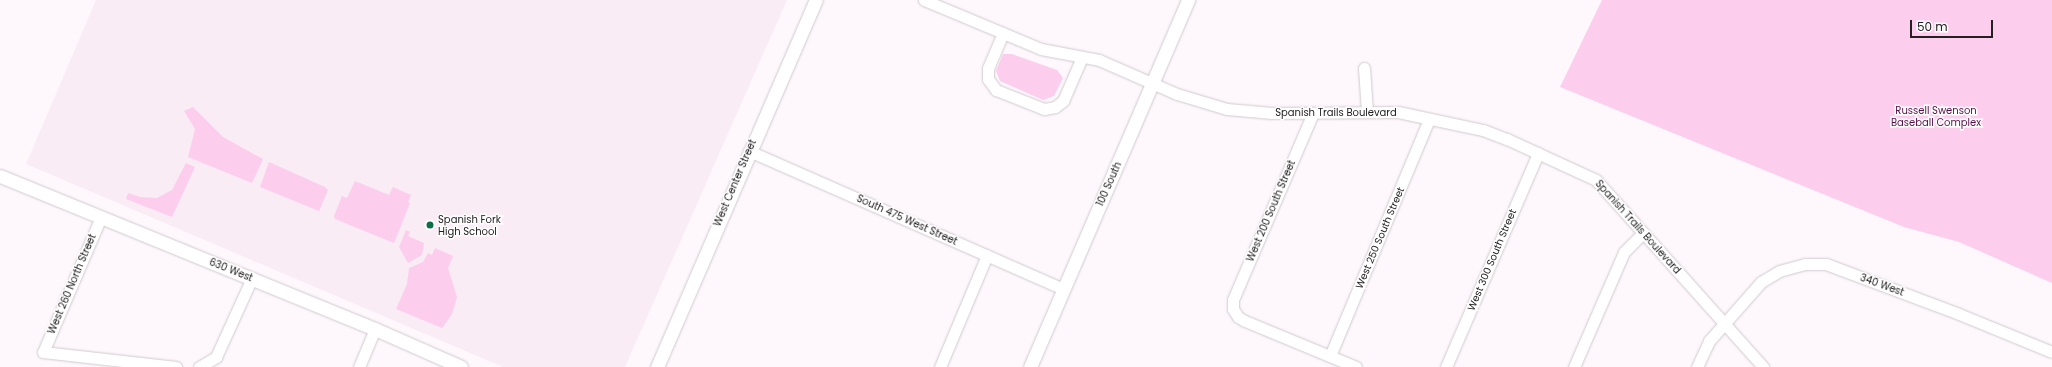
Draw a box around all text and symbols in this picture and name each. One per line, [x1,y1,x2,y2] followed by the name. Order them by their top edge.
[1912,12,1995,38] scale bar
[1917,18,1948,35] text: 50 m
[1891,104,1981,128] park label: Russell Swenson Baseball Complex
[1275,107,1397,119] street label: Spanish Trails Boulevard
[711,138,759,228] street label: West Center Street
[1244,158,1298,264] street label: West 200 South Street
[1094,160,1124,208] street label: 100 South
[1593,178,1683,276] street label: Spanish Trails Boulevard
[1353,185,1407,291] street label: West 250 South Street
[855,192,959,248] street label: South 475 West Street
[1465,207,1519,313] street label: West 300 South Street
[438,213,501,236] place label: Spanish Fork High School
[425,220,435,230] marker: Spanish Fork High School
[45,232,99,336] street label: West 260 North Street
[207,256,255,284] street label: 630 West
[1858,272,1906,298] street label: 340 West

